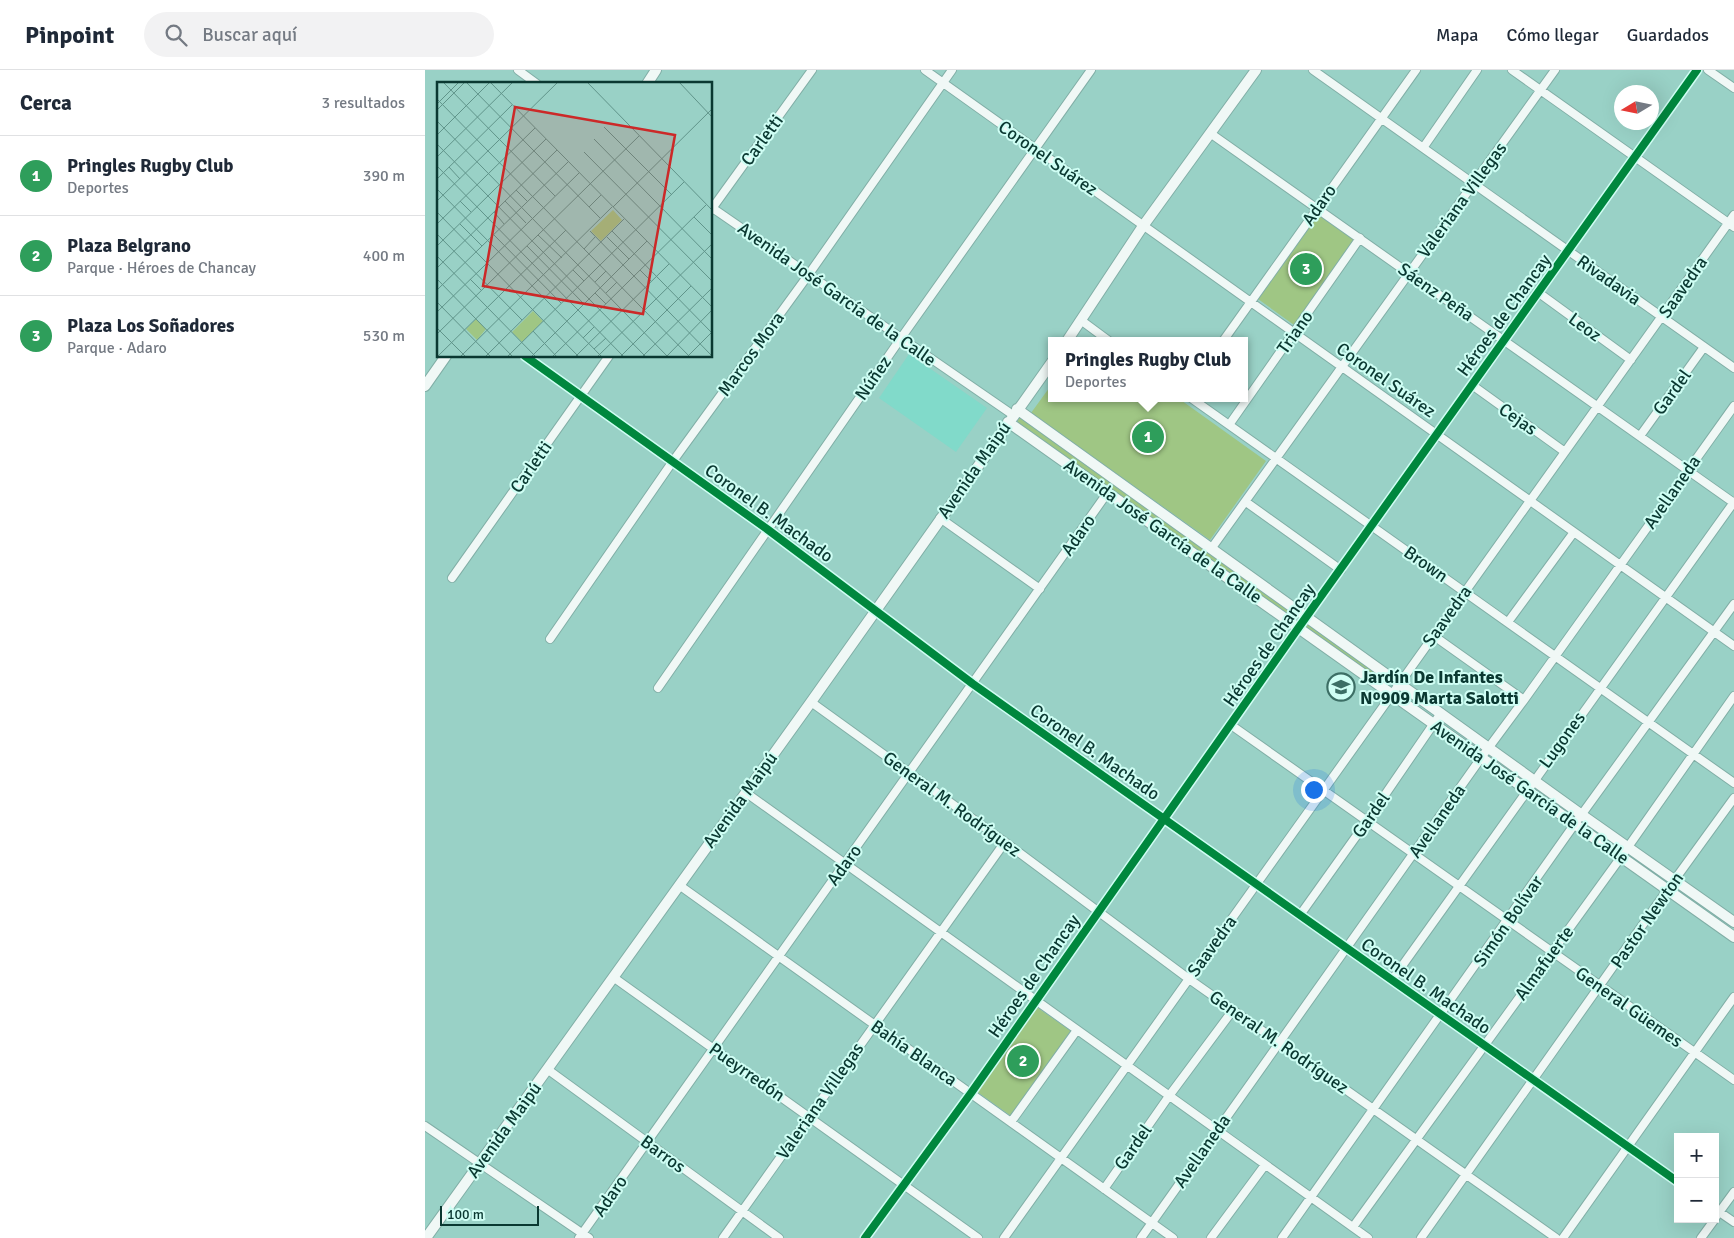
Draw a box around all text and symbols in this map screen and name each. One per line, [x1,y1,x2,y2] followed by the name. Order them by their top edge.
[144,12,494,57] search box
[25,20,114,50] text: Pinpoint
[162,21,190,49] icon: search
[202,23,297,47] text: Buscar aquí
[1436,24,1478,46] text: Mapa
[1506,24,1599,46] text: Cómo llegar
[1627,24,1709,46] text: Guardados
[437,82,713,358] inset map
[1614,85,1659,130] north arrow
[20,90,72,116] text: Cerca
[322,93,405,113] text: 3 resultados
[736,110,788,170] street label: Carletti
[994,116,1102,200] street label: Coronel Suárez
[1413,138,1511,262] street label: Valeriana Villegas
[67,154,234,178] text: Pringles Rugby Club
[32,166,40,186] text: 1
[363,166,405,186] text: 390 m
[67,178,129,198] text: Deportes
[1297,180,1341,230] street label: Adaro
[734,217,940,371] street label: Avenida José García de la Calle
[67,234,191,258] text: Plaza Belgrano
[32,246,40,266] text: 2
[363,246,405,266] text: 400 m
[1452,249,1556,380] street label: Héroes de Chancay
[1290,250,1322,288] pin: 3
[1573,250,1645,310] street label: Rivadavia
[1654,252,1712,322] street label: Saavedra
[67,258,256,278] text: Parque · Héroes de Chancay
[1394,258,1478,326] street label: Sáenz Peña
[1272,306,1318,358] street label: Triano
[713,307,789,401] street label: Marcos Mora
[1564,308,1606,346] street label: Leoz
[67,314,235,338] text: Plaza Los Soñadores
[32,326,40,346] text: 3
[363,326,405,346] text: 530 m
[1048,337,1248,402] popup
[67,338,167,358] text: Parque · Adaro
[1332,338,1440,422] street label: Coronel Suárez
[1065,348,1231,372] text: Pringles Rugby Club
[850,352,896,404] street label: Núñez
[1648,365,1696,419] street label: Gardel
[1065,372,1127,392] text: Deportes
[1495,398,1542,440] street label: Cejas
[933,417,1015,523] street label: Avenida Maipú
[1132,418,1164,456] pin: 1
[505,437,557,497] street label: Carletti
[1639,451,1705,533] street label: Avellaneda
[1060,454,1266,608] street label: Avenida José García de la Calle
[701,459,837,567] street label: Coronel B. Machado
[1056,510,1100,560] street label: Adaro
[1400,541,1452,587] street label: Brown
[1218,579,1320,711] street label: Héroes de Chancay
[1418,581,1476,651] street label: Saavedra
[1360,666,1519,709] place label: Jardín De Infantes Nº909 Marta Salotti
[1326,672,1356,702] school or university icon: Jardín De Infantes Nº909 Marta Salotti
[1026,699,1164,805] street label: Coronel B. Machado
[1534,707,1590,773] street label: Lugones
[1427,715,1633,869] street label: Avenida José García de la Calle
[879,747,1025,861] street label: General M. Rodríguez
[698,748,782,852] street label: Avenida Maipú
[1301,777,1327,803] your location
[1404,780,1470,862] street label: Avellaneda
[1347,788,1395,842] street label: Gardel
[822,840,866,890] street label: Adaro
[1606,868,1688,972] street label: Pastor Newton
[1468,871,1548,971] street label: Simón Bolívar
[983,910,1085,1042] street label: Héroes de Chancay
[1183,911,1241,981] street label: Saavedra
[1510,922,1578,1004] street label: Almafuerte
[1357,933,1495,1039] street label: Coronel B. Machado
[1571,962,1687,1052] street label: General Güemes
[1205,986,1353,1098] street label: General M. Rodríguez
[867,1015,961,1091] street label: Bahía Blanca
[705,1038,789,1106] street label: Pueyrredón
[772,1038,869,1164] street label: Valeriana Villegas
[1007,1042,1039,1080] pin: 2
[462,1078,546,1182] street label: Avenida Maipú
[1169,1110,1235,1192] street label: Avellaneda
[1109,1120,1157,1174] street label: Gardel
[636,1130,690,1178] street label: Barros
[1674,1133,1719,1223] map controls
[1674,1133,1719,1178] button: +
[588,1171,632,1221] street label: Adaro
[1674,1178,1719,1223] button: −
[440,1203,539,1226] scale bar
[447,1206,484,1223] text: 100 m

